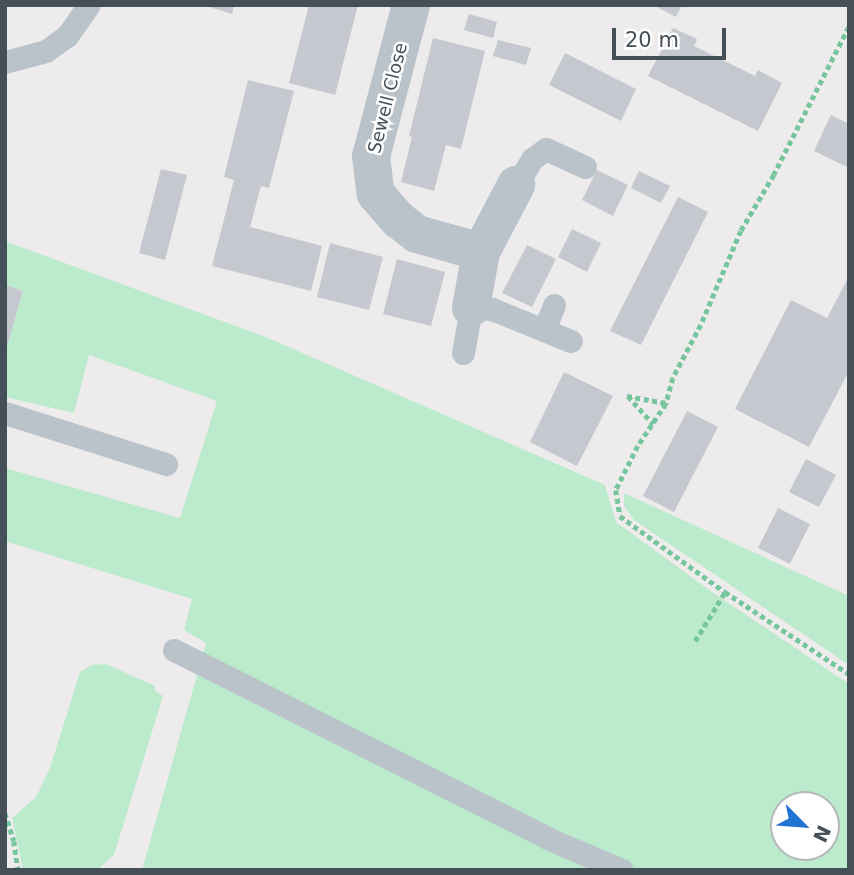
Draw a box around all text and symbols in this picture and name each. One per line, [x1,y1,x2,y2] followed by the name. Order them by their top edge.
[616,14,730,58] scale bar
[625,28,679,52] text: 20 m
[364,41,412,155] street label: Sewell Close
[770,791,840,861] north arrow
[809,822,836,846] text: N

